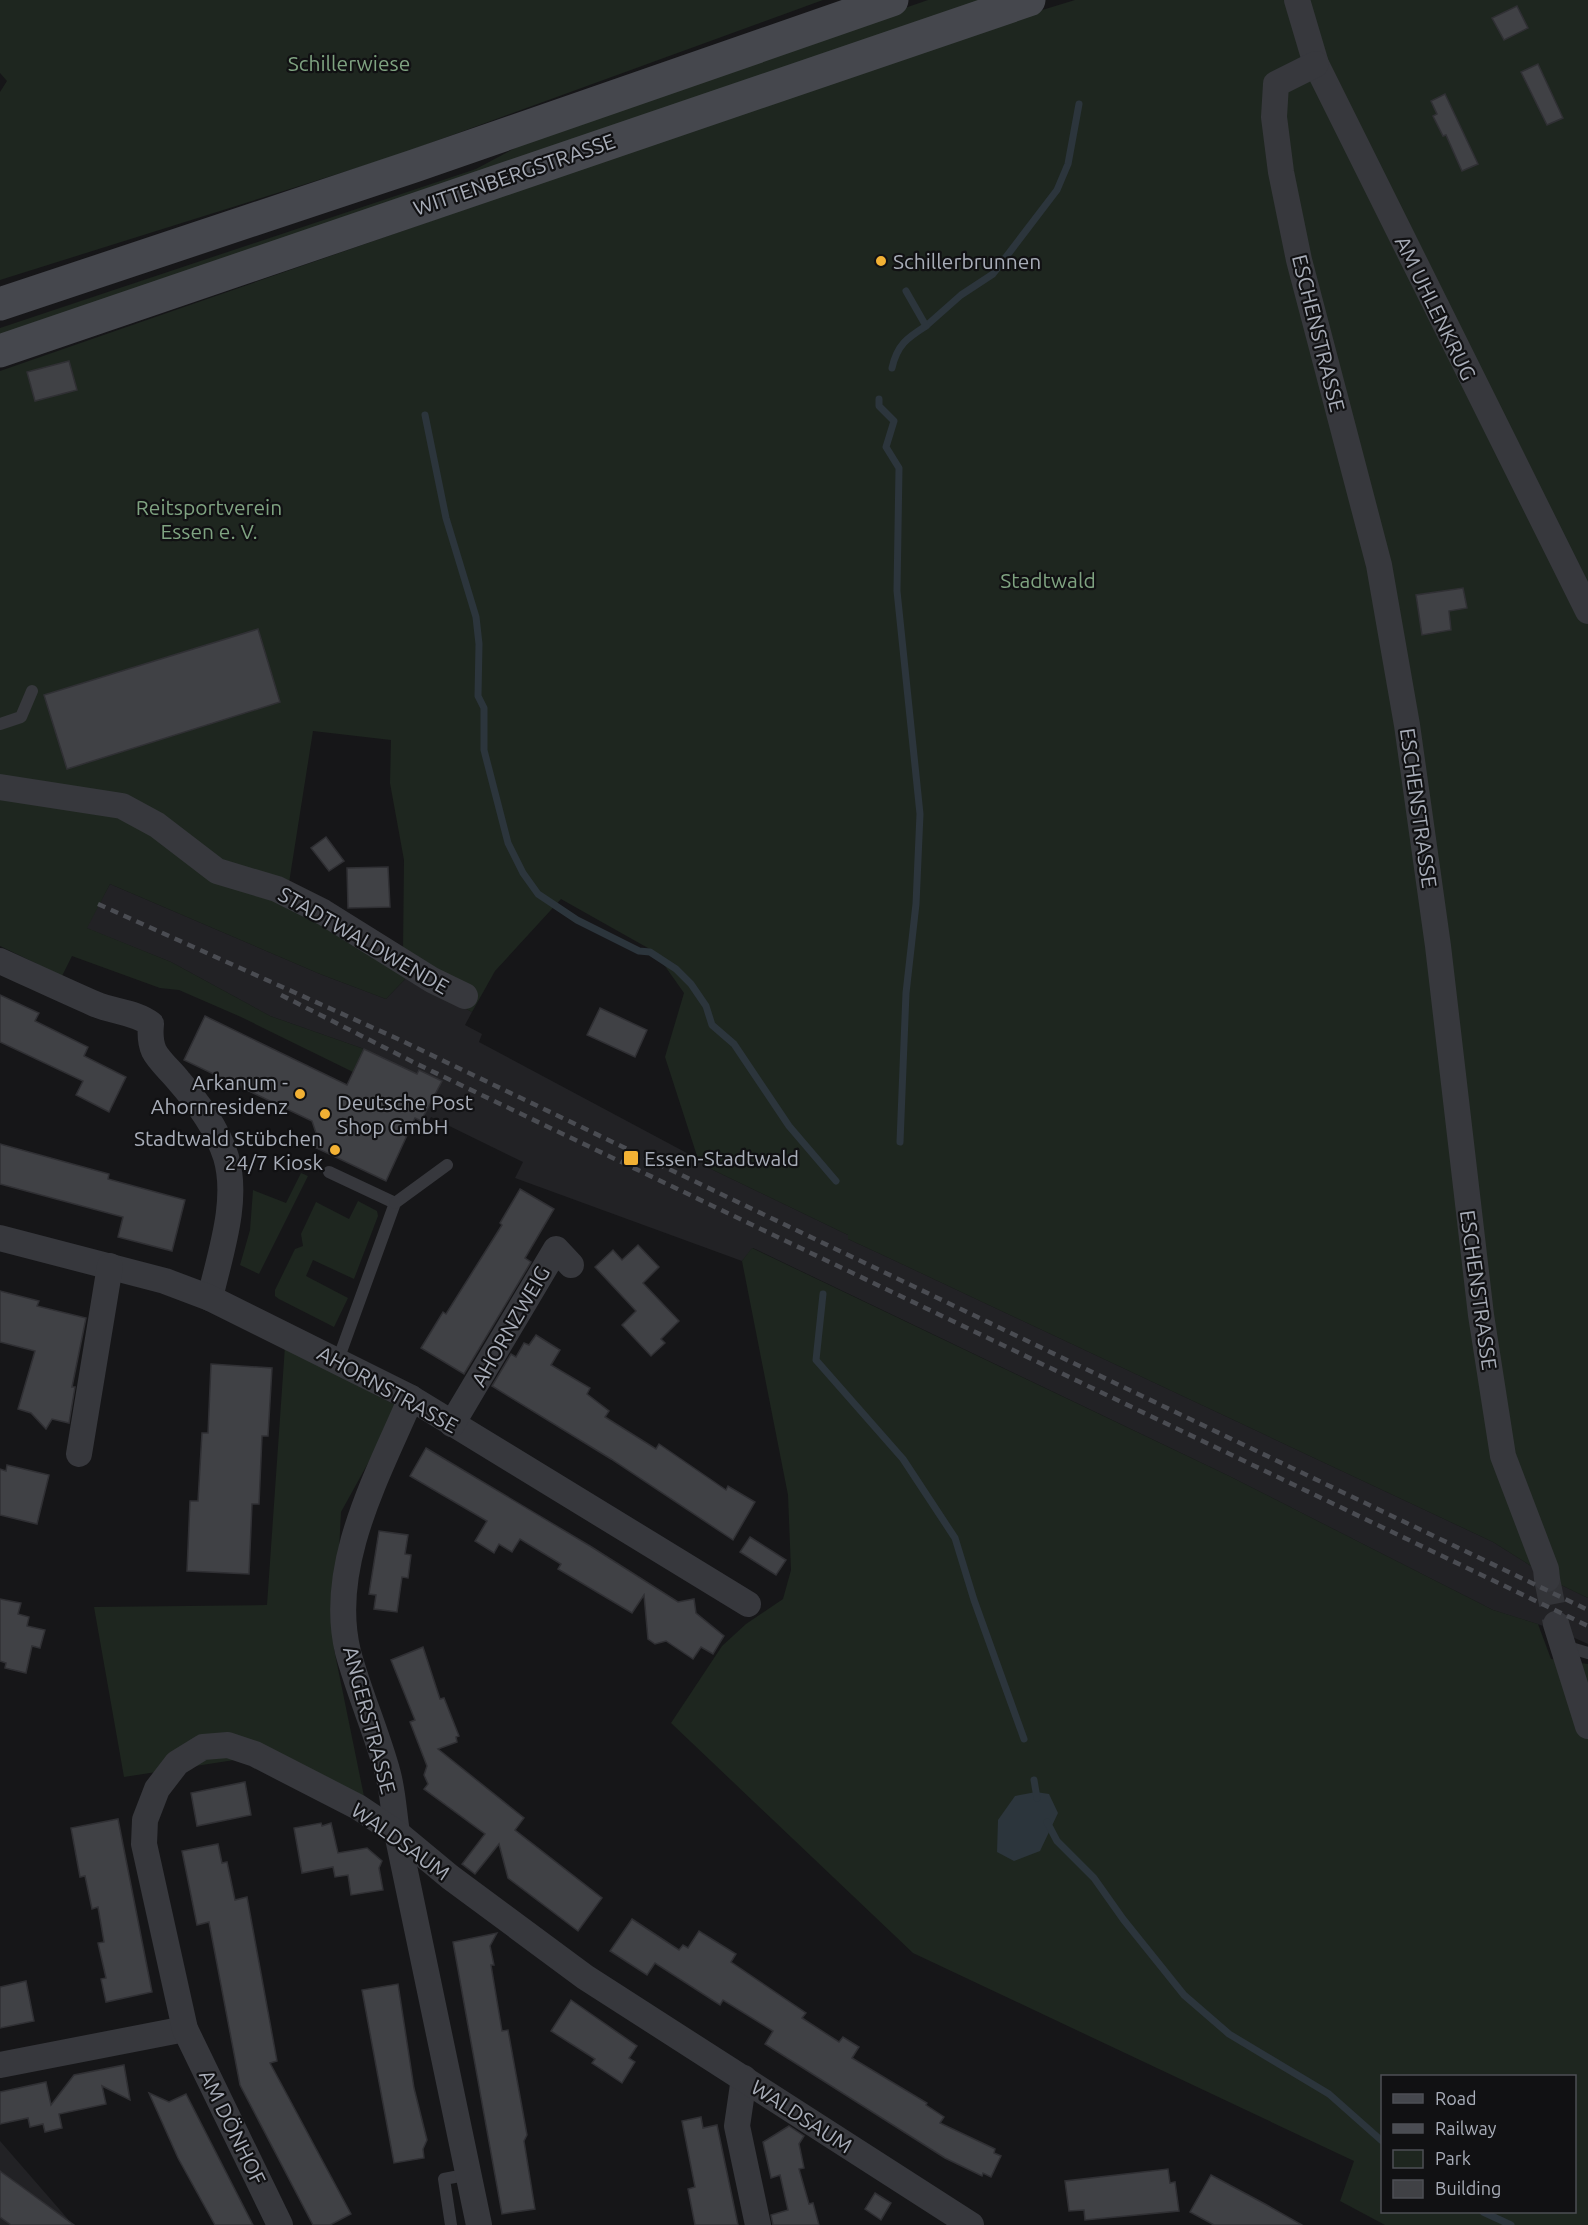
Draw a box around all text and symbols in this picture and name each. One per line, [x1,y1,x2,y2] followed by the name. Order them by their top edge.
[288,51,410,75] park label: Schillerwiese
[410,128,618,220] street label: WITTENBERGSTRASSE
[1391,232,1481,384] street label: AM UHLENKRUG
[893,249,1041,273] place label: Schillerbrunnen
[1288,252,1350,414] street label: ESCHENSTRASSE
[874,254,888,268] marker: Schillerbrunnen
[136,495,282,543] park label: Reitsportverein Essen e. V.
[1000,568,1096,592] park label: Stadtwald
[1396,727,1442,889] street label: ESCHENSTRASSE
[275,881,453,999] street label: STADTWALDWENDE
[151,1070,288,1118] place label: Arkanum - Ahornresidenz
[293,1087,307,1101] marker: Arkanum - Ahornresidenz
[337,1090,473,1138] place label: Deutsche Post Shop GmbH
[318,1107,332,1121] marker: Deutsche Post Shop GmbH
[134,1126,323,1174] place label: Stadtwald Stübchen 24/7 Kiosk
[328,1143,342,1157] marker: Stadtwald Stübchen 24/7 Kiosk
[644,1146,799,1170] place label: Essen-Stadtwald
[622,1149,640,1167] marker: Essen-Stadtwald
[1456,1209,1502,1371] street label: ESCHENSTRASSE
[466,1262,554,1390] street label: AHORNZWEIG
[314,1340,462,1438] street label: AHORNSTRASSE
[339,1644,401,1796] street label: ANGERSTRASSE
[347,1797,455,1885] street label: WALDSAUM
[195,2066,271,2188] street label: AM DÖNHOF
[747,2074,857,2158] street label: WALDSAUM
[1381,2075,1576,2213] legend
[1435,2088,1477,2108] text: Road
[1435,2118,1497,2138] text: Railway
[1435,2148,1471,2168] text: Park
[1435,2178,1501,2198] text: Building

